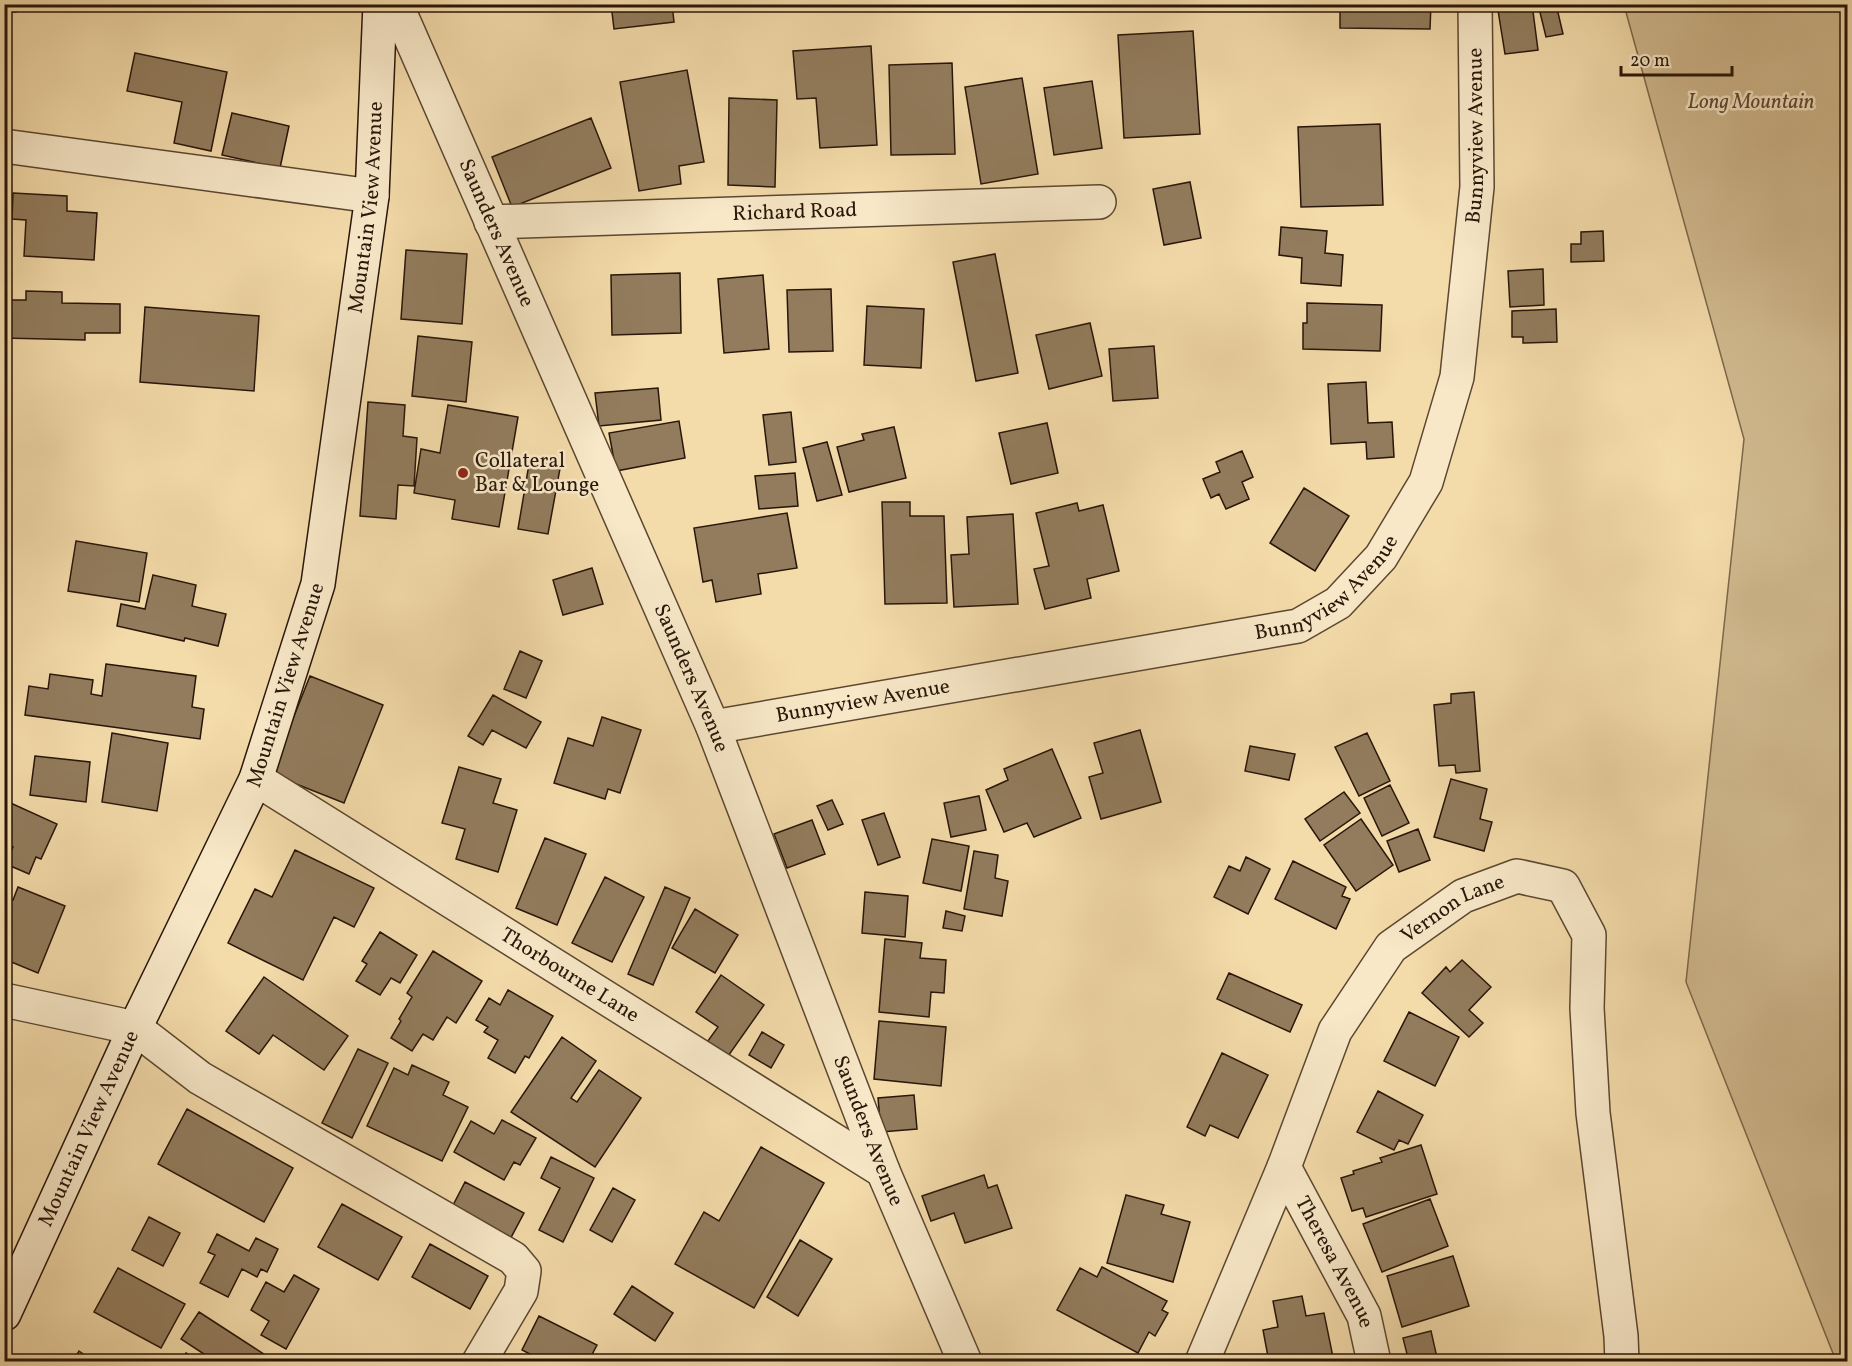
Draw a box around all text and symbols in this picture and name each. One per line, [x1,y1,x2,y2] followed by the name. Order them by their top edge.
[1621,39,1732,77] scale bar
[1459,47,1491,225] street label: Bunnyview Avenue
[1630,49,1670,74] text: 20 m
[1688,88,1815,117] park label: Long Mountain
[341,101,390,315] street label: Mountain View Avenue
[451,154,542,312] street label: Saunders Avenue
[732,195,858,229] street label: Richard Road
[475,447,599,500] place label: Collateral Bar & Lounge
[456,466,470,480] marker: Collateral Bar & Lounge
[1252,529,1405,648] street label: Bunnyview Avenue
[240,579,332,791] street label: Mountain View Avenue
[646,599,736,757] street label: Saunders Avenue
[773,672,952,730] street label: Bunnyview Avenue
[1395,867,1509,950] street label: Vernon Lane
[495,921,645,1030] street label: Thorbourne Lane
[31,1026,147,1231] street label: Mountain View Avenue
[826,1051,911,1210] street label: Saunders Avenue
[1288,1191,1381,1331] street label: Theresa Avenue

